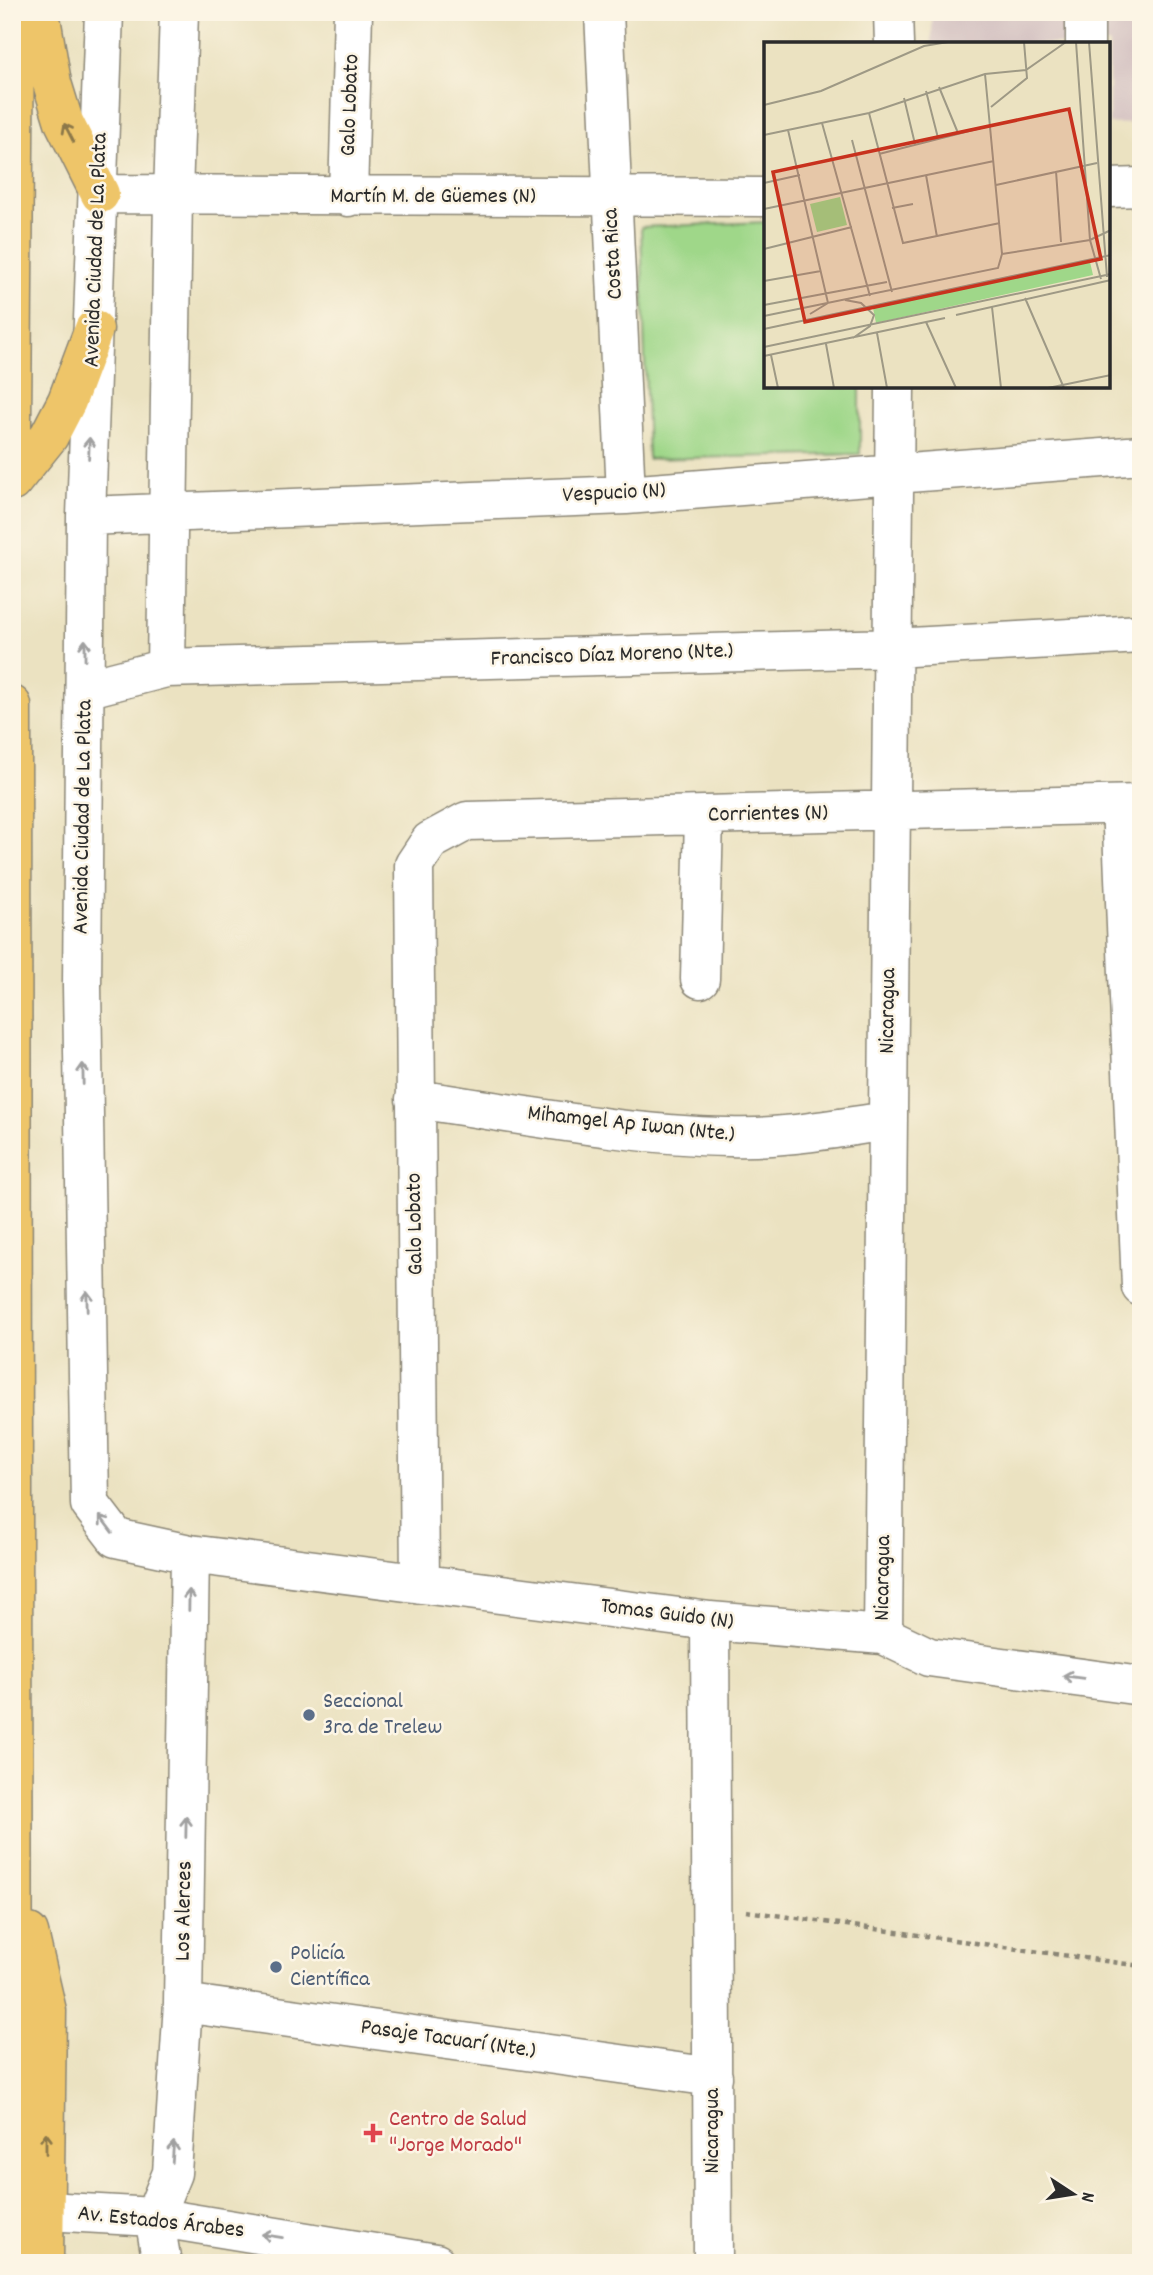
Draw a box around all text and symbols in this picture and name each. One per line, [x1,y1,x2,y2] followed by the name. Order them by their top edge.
[764,42,1111,388] inset map
[333,53,369,157] street label: Galo Lobato
[62,123,76,144] one-way arrow
[76,131,118,368] street label: Avenida Ciudad de La Plata
[330,181,536,214] street label: Martín M. de Güemes (N)
[595,206,633,300] street label: Costa Rica
[83,437,96,460] one-way arrow
[562,475,667,513] street label: Vespucio (N)
[490,635,734,677] street label: Francisco Díaz Moreno (Nte.)
[78,639,92,662] one-way arrow
[65,698,103,935] street label: Avenida Ciudad de La Plata
[708,797,828,833] street label: Corrientes (N)
[872,967,906,1054] street label: Nicaragua
[77,1063,90,1086] one-way arrow
[526,1098,736,1152] street label: Mihamgel Ap Iwan (Nte.)
[399,1172,433,1276] street label: Galo Lobato
[80,1290,94,1313] one-way arrow
[98,1515,113,1533] one-way arrow
[867,1534,901,1621] street label: Nicaragua
[182,1588,196,1611] one-way arrow
[599,1590,736,1640] street label: Tomas Guido (N)
[1062,1670,1085,1683] one-way arrow
[323,1686,442,1745] place label: Seccional 3ra de Trelew
[301,1707,317,1723] marker: Seccional 3ra de Trelew
[179,1816,193,1839] one-way arrow
[168,1861,202,1961] street label: Los Alerces
[290,1938,371,1997] place label: Policía Científica
[268,1959,284,1975] marker: Policía Científica
[358,2011,538,2069] street label: Pasaje Tacuarí (Nte.)
[697,2087,730,2174] street label: Nicaragua
[389,2104,527,2163] place label: Centro de Salud "Jorge Morado"
[363,2123,383,2143] marker: Centro de Salud "Jorge Morado"
[39,2132,53,2155] one-way arrow
[167,2142,180,2164] one-way arrow
[1038,2160,1108,2230] north arrow
[1072,2189,1100,2204] text: N
[76,2198,246,2248] street label: Av. Estados Árabes
[261,2229,284,2242] one-way arrow

